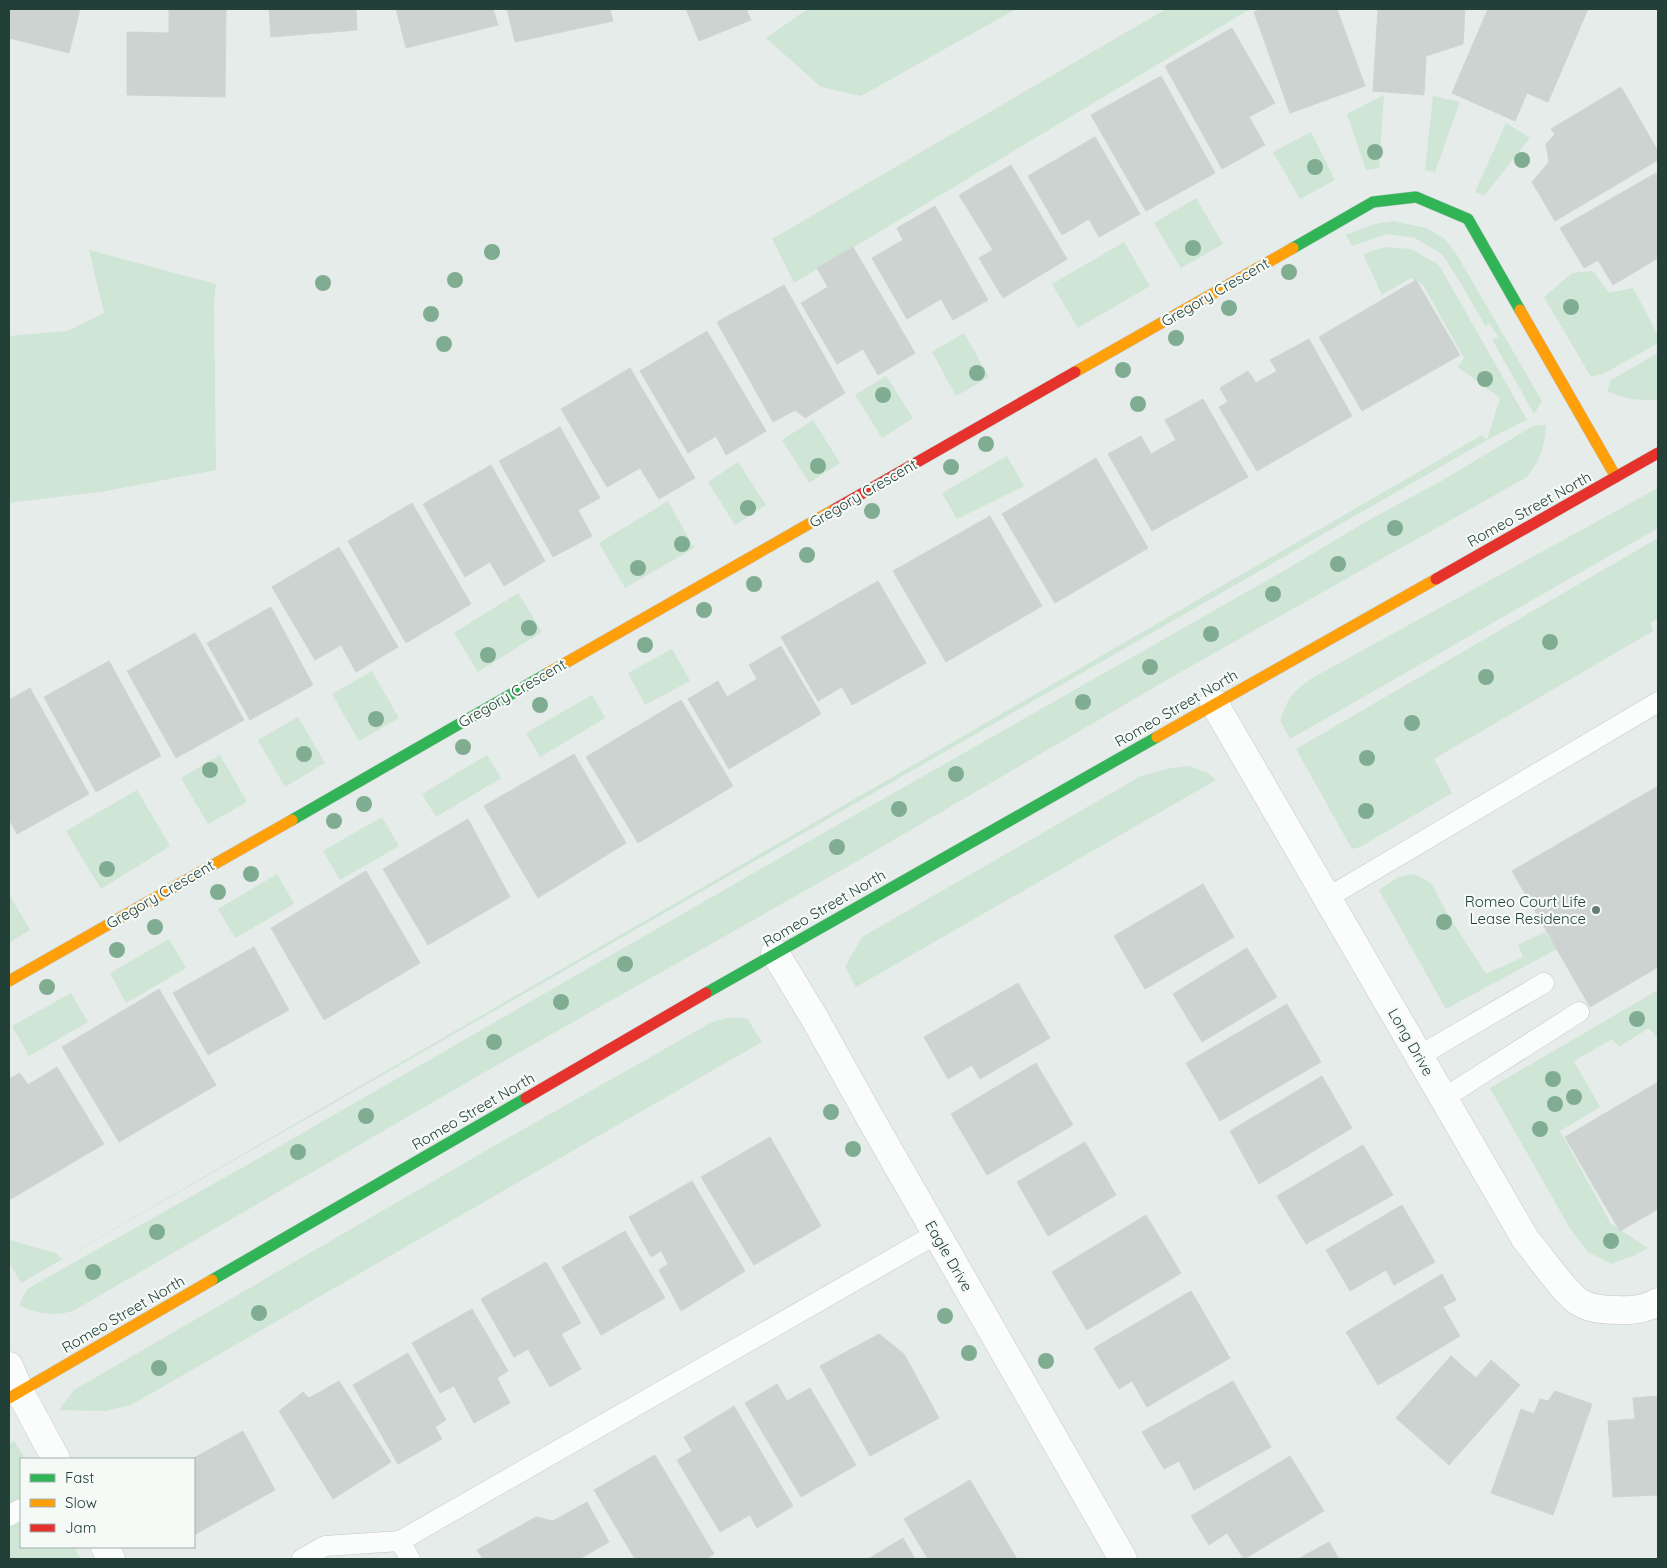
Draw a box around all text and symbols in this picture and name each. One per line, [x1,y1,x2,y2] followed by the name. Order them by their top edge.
[1158,253,1272,331] street label: Gregory Crescent
[806,454,920,532] street label: Gregory Crescent
[1464,467,1594,551] street label: Romeo Street North
[455,654,569,732] street label: Gregory Crescent
[1111,665,1241,751] street label: Romeo Street North
[103,855,217,933] street label: Gregory Crescent
[759,865,889,951] street label: Romeo Street North
[1465,892,1586,928] place label: Romeo Court Life Lease Residence
[1590,904,1602,916] marker: Romeo Court Life Lease Residence
[1384,1005,1438,1079] street label: Long Drive
[408,1068,538,1154] street label: Romeo Street North
[921,1217,977,1295] street label: Eagle Drive
[58,1271,188,1357] street label: Romeo Street North
[20,1458,195,1548] legend
[65,1468,94,1487] text: Fast
[65,1493,97,1512] text: Slow
[65,1518,96,1537] text: Jam

